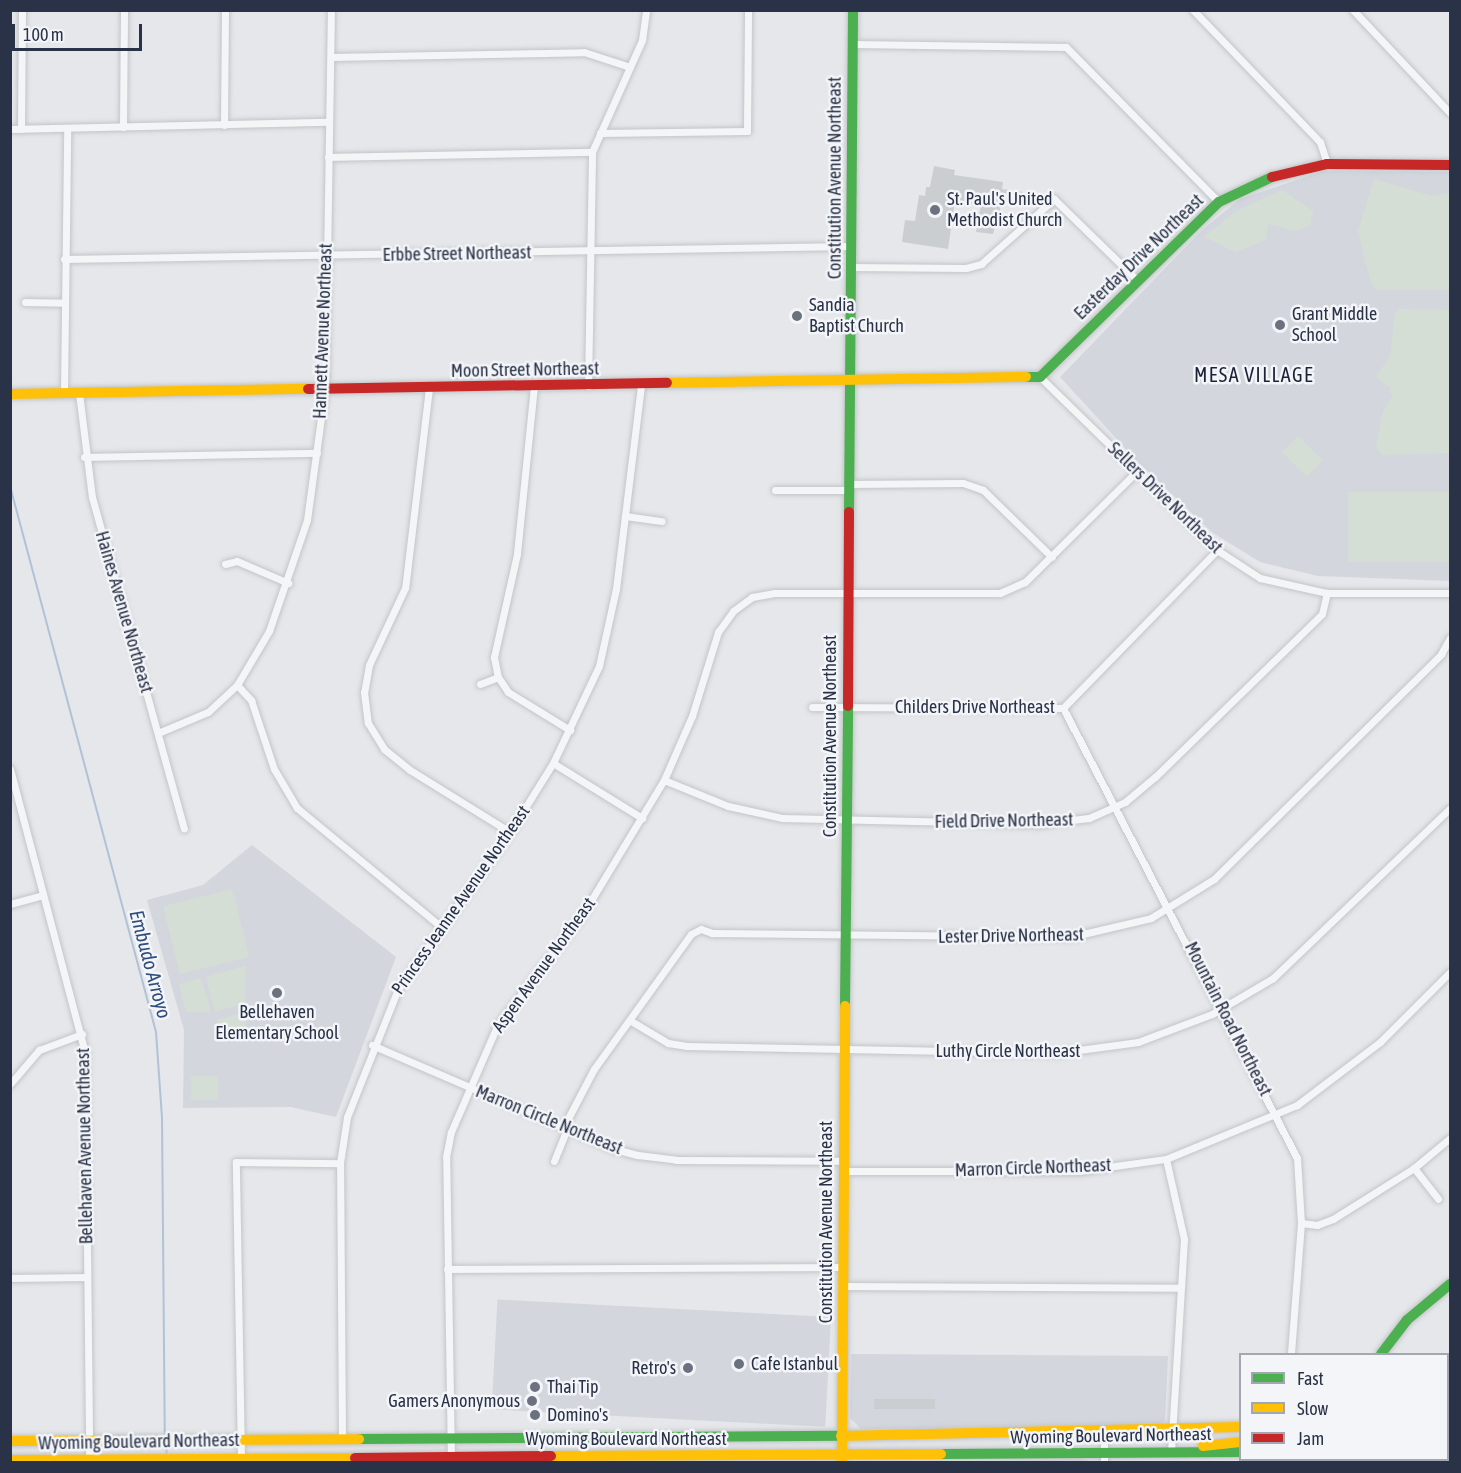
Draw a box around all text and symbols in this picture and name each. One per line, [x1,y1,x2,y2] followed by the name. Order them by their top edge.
[15,12,146,50] scale bar
[23,24,64,45] text: 100 m
[824,77,846,279] street label: Constitution Avenue Northeast
[947,189,1063,232] place label: St. Paul's United Methodist Church
[1070,190,1208,324] street label: Easterday Drive Northeast
[928,203,942,217] marker: St. Paul's United Methodist Church
[382,242,532,266] street label: Erbbe Street Northeast
[309,243,337,419] street label: Hannett Avenue Northeast
[809,295,904,338] place label: Sandia Baptist Church
[1292,304,1377,346] place label: Grant Middle School
[790,309,804,323] marker: Sandia Baptist Church
[1273,318,1287,332] marker: Grant Middle School
[451,358,599,382] street label: Moon Street Northeast
[1194,362,1314,386] district label: MESA VILLAGE
[1103,438,1227,558] street label: Sellers Drive Northeast
[91,529,157,695] street label: Haines Avenue Northeast
[819,635,841,837] street label: Constitution Avenue Northeast
[895,696,1055,718] street label: Childers Drive Northeast
[387,801,535,999] street label: Princess Jeanne Avenue Northeast
[934,809,1074,833] street label: Field Drive Northeast
[488,893,600,1037] street label: Aspen Avenue Northeast
[125,907,177,1021] water label: Embudo Arroyo
[938,924,1084,948] street label: Lester Drive Northeast
[1180,938,1276,1100] street label: Mountain Road Northeast
[270,986,284,1000] marker: Bellehaven Elementary School
[215,1002,339,1044] place label: Bellehaven Elementary School
[935,1040,1081,1062] street label: Luthy Circle Northeast
[72,1048,98,1244] street label: Bellehaven Avenue Northeast
[472,1081,626,1159] street label: Marron Circle Northeast
[815,1121,837,1323] street label: Constitution Avenue Northeast
[954,1154,1112,1182] street label: Marron Circle Northeast
[751,1353,838,1375] place label: Cafe Istanbul
[1239,1353,1449,1461] legend
[631,1357,676,1379] place label: Retro's
[732,1357,746,1371] marker: Cafe Istanbul
[681,1361,695,1375] marker: Retro's
[1297,1368,1324,1389] text: Fast
[547,1376,598,1398] place label: Thai Tip
[528,1380,542,1394] marker: Thai Tip
[388,1390,520,1412] place label: Gamers Anonymous
[525,1394,539,1408] marker: Gamers Anonymous
[1297,1398,1328,1419] text: Slow
[547,1404,608,1426] place label: Domino's
[528,1408,542,1422] marker: Domino's
[1010,1423,1212,1449] street label: Wyoming Boulevard Northeast
[525,1428,727,1450] street label: Wyoming Boulevard Northeast
[1297,1428,1324,1449] text: Jam
[38,1429,240,1455] street label: Wyoming Boulevard Northeast

